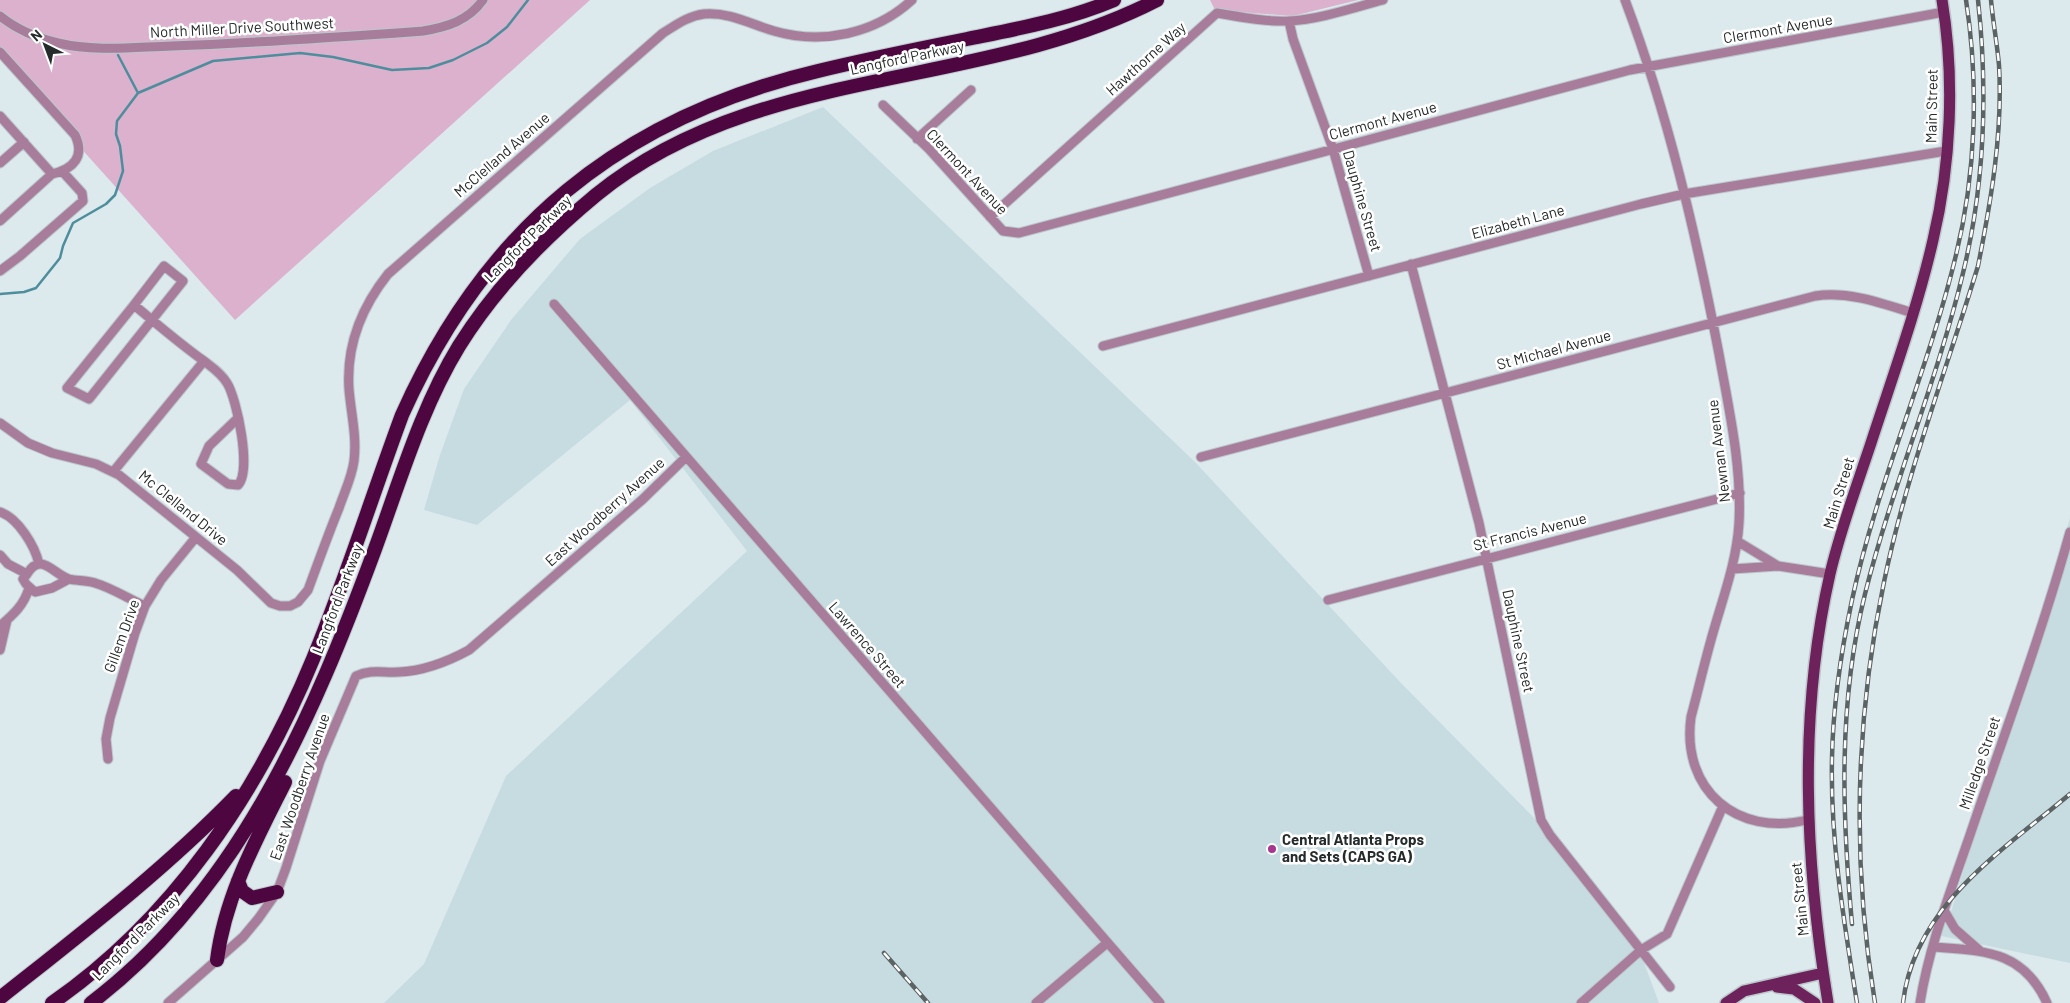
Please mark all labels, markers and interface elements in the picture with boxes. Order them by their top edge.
street label: Clermont Avenue [1722,10,1834,46]
street label: North Miller Drive Southwest [149,13,334,41]
street label: Hawthorne Way [1102,18,1189,99]
north arrow [20,20,70,70]
text: N [27,26,45,44]
street label: Langford Parkway [848,36,966,78]
street label: Main Street [1921,69,1941,143]
street label: Clermont Avenue [1327,97,1439,143]
street label: McClelland Avenue [450,108,553,201]
street label: Clermont Avenue [923,125,1012,218]
street label: Dauphine Street [1340,148,1386,254]
street label: Langford Parkway [480,191,575,286]
street label: Elizabeth Lane [1469,200,1566,242]
street label: St Michael Avenue [1495,325,1613,373]
street label: Newnan Avenue [1703,399,1733,503]
street label: East Woodberry Avenue [541,453,668,570]
street label: Main Street [1819,455,1858,531]
street label: Mc Clelland Drive [136,466,232,549]
street label: St Francis Avenue [1471,508,1588,554]
street label: Langford Parkway [308,541,366,656]
street label: Dauphine Street [1499,588,1539,694]
street label: Gillem Drive [99,597,143,675]
street label: Lawrence Street [826,598,910,691]
street label: East Woodberry Avenue [265,711,333,863]
street label: Milledge Street [1955,714,2003,812]
place label: Central Atlanta Props and Sets (CAPS GA) [1282,830,1425,865]
marker: Central Atlanta Props and Sets (CAPS GA) [1266,843,1278,855]
street label: Main Street [1786,861,1812,937]
street label: Langford Parkway [88,889,183,984]

